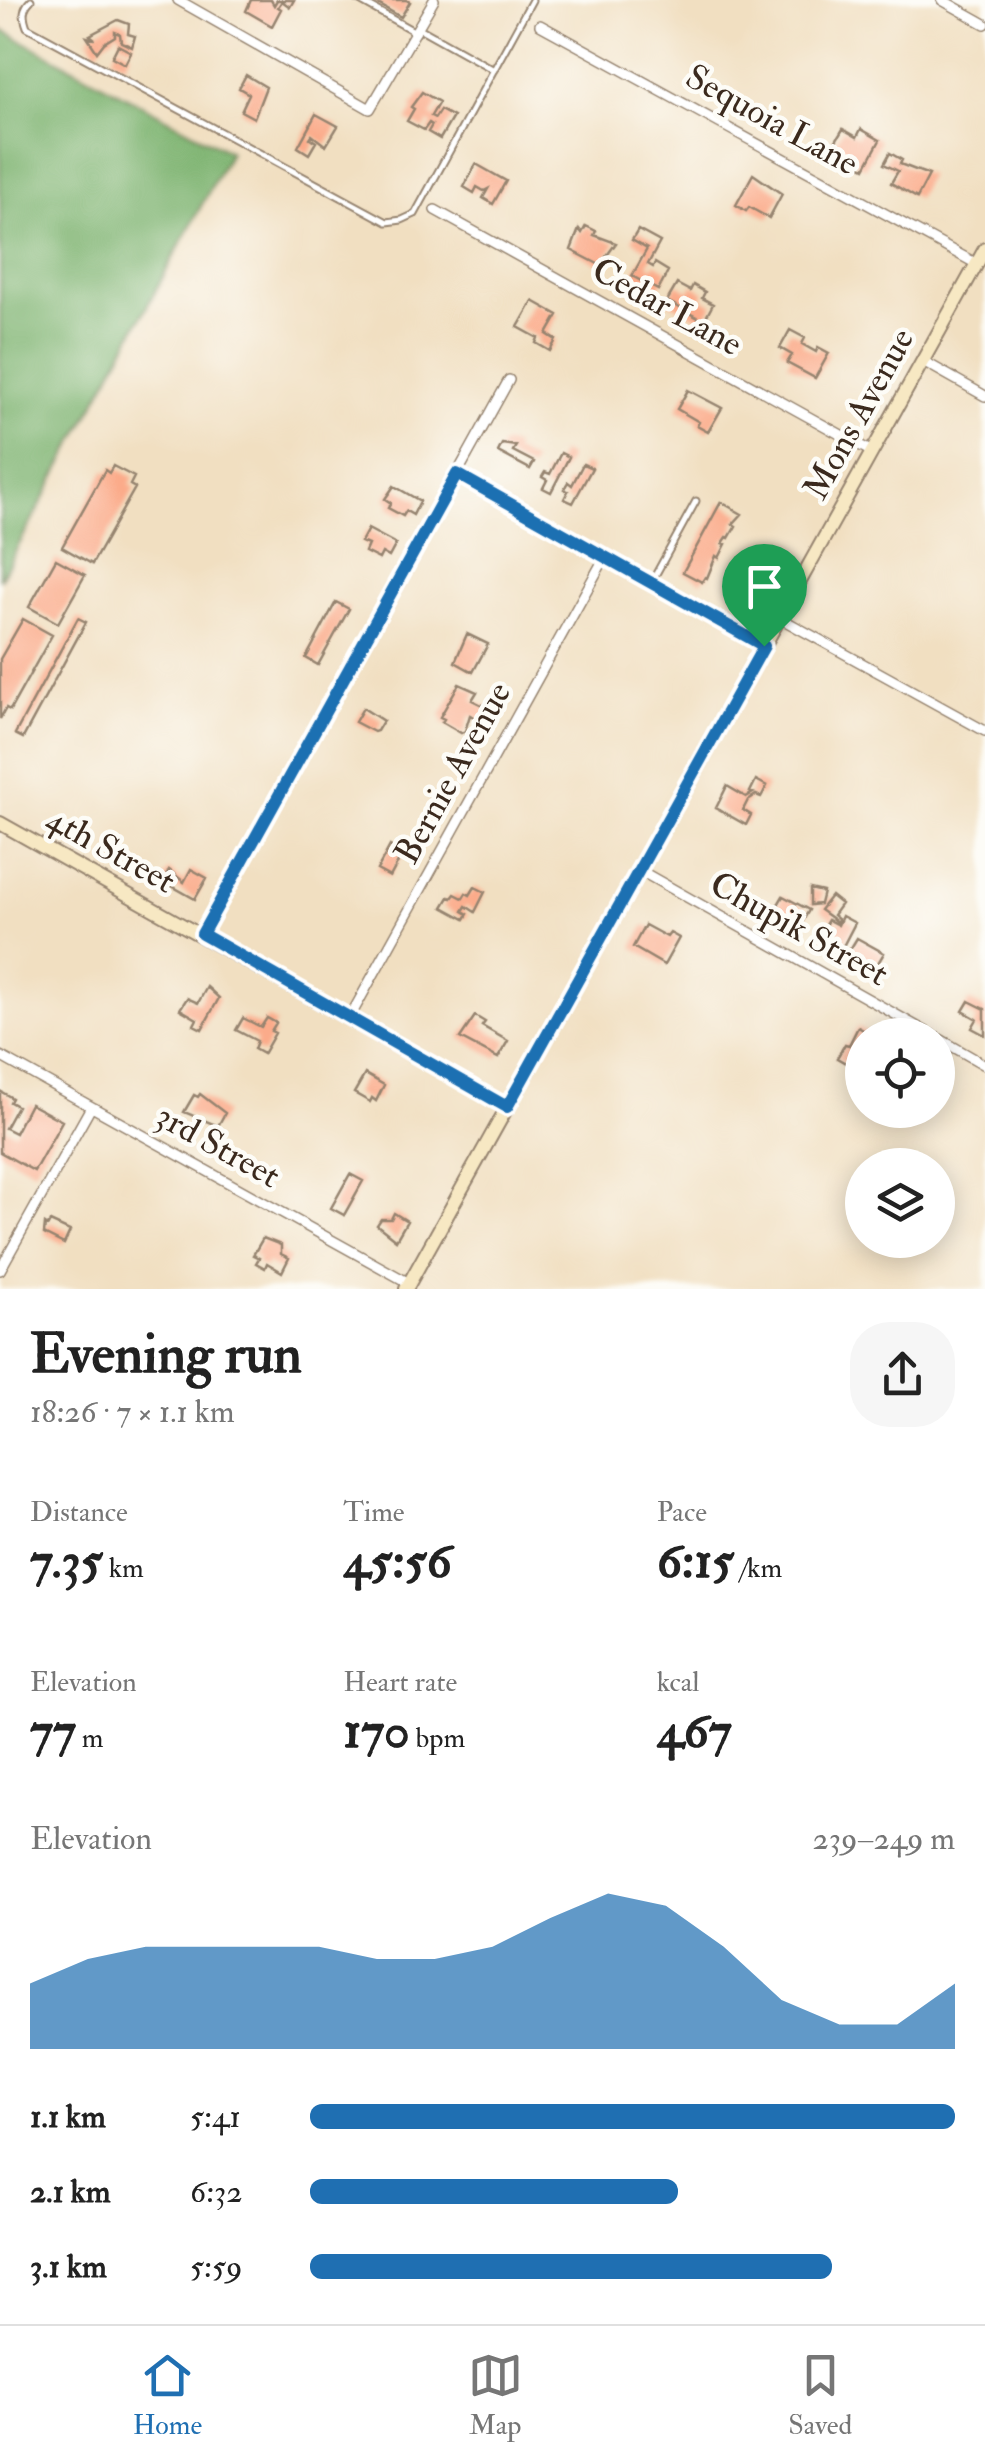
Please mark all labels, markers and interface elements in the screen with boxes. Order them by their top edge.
street label: Sequoia Lane [678,55,866,185]
street label: Cedar Lane [584,248,750,366]
street label: Mons Avenue [794,321,924,507]
pin [722,544,807,647]
icon: arrive [737,559,792,614]
street label: Bernie Avenue [385,674,521,872]
street label: 4th Street [39,797,183,903]
street label: Chupik Street [702,862,896,996]
map controls [845,1018,955,1258]
button: locate [845,1018,955,1128]
street label: 3rd Street [148,1094,288,1198]
button: layers [845,1148,955,1258]
text: Evening run [30,1320,302,1389]
button: share [850,1322,955,1427]
text: 18:26 · 7 × 1.1 km [30,1392,235,1432]
text: Distance [30,1495,128,1530]
text: Time [343,1495,405,1530]
text: Pace [657,1495,707,1530]
text: 7.35 [30,1530,103,1593]
text: 45:56 [343,1530,452,1593]
text: 6:15 [657,1530,734,1593]
text: km [103,1551,144,1586]
text: /km [734,1551,782,1586]
text: Elevation [30,1665,137,1700]
text: Heart rate [343,1665,457,1700]
text: kcal [657,1665,700,1700]
text: 77 [30,1700,76,1763]
text: 170 [343,1700,410,1763]
text: 467 [657,1700,732,1763]
text: m [76,1721,104,1756]
text: bpm [410,1721,465,1756]
text: Elevation [30,1819,152,1859]
text: 239–249 m [813,1819,955,1859]
text: 1.1 km [30,2097,106,2137]
text: 5:41 [190,2097,241,2137]
text: 2.1 km [30,2172,111,2212]
text: 6:32 [190,2172,243,2212]
text: 3.1 km [30,2247,107,2287]
text: 5:59 [190,2247,242,2287]
tab: Home [133,2348,202,2443]
tab: Map [468,2348,523,2443]
tab: Saved [788,2348,852,2443]

